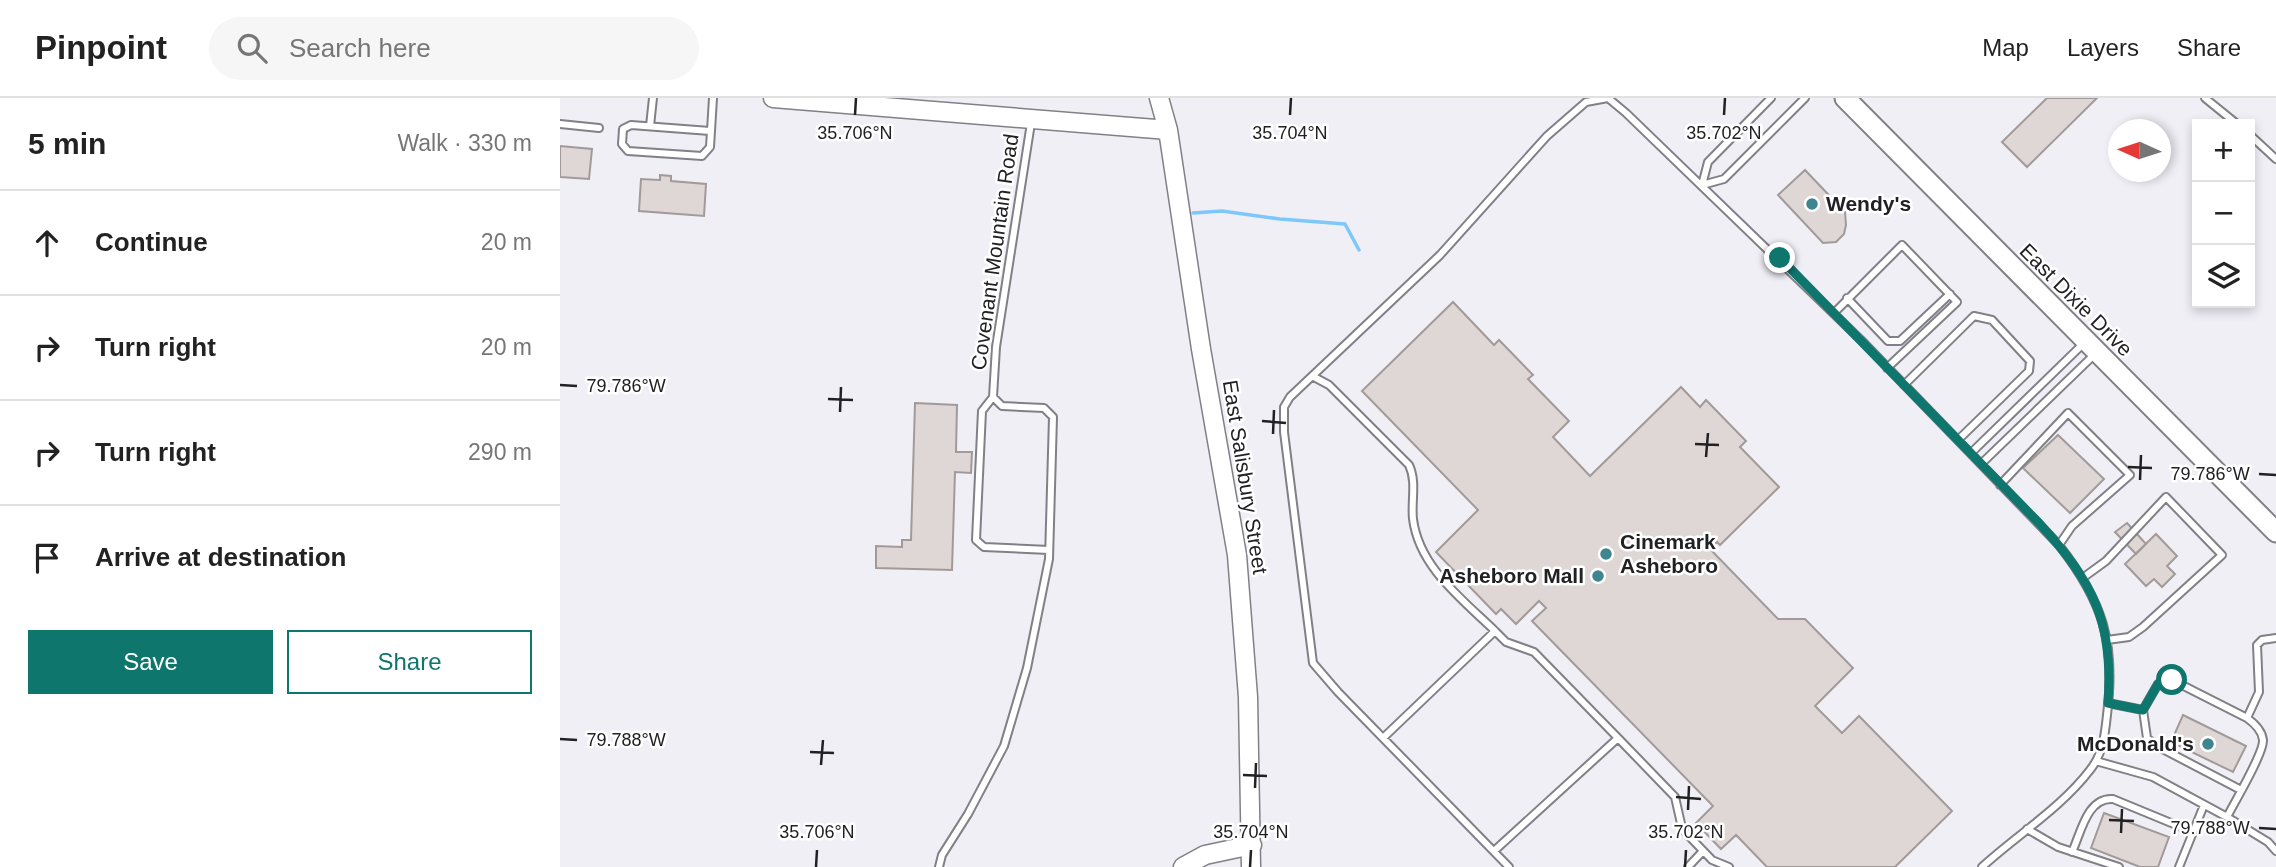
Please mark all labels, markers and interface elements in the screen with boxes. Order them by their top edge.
search box [209,17,699,80]
text: Pinpoint [35,29,167,66]
icon: search [233,29,271,67]
text: Search here [289,33,431,63]
text: Map [1982,34,2029,61]
text: Layers [2067,34,2139,61]
text: Share [2177,34,2241,61]
north arrow [2108,119,2171,182]
map controls [2192,119,2255,308]
button: + [2192,119,2255,182]
text: 35.706°N [817,123,893,143]
text: 35.704°N [1252,123,1328,143]
text: 35.702°N [1686,123,1762,143]
text: 5 min [28,127,106,160]
text: Walk · 330 m [397,130,532,156]
street label: Covenant Mountain Road [967,132,1022,371]
button: − [2192,182,2255,245]
place label: Wendy's [1826,192,1911,215]
marker: Wendy's [1804,196,1820,212]
icon: ahead [28,224,66,262]
text: Continue [95,227,208,257]
text: 20 m [481,229,532,255]
street label: East Dixie Drive [2015,239,2137,361]
route end [1764,242,1795,273]
button: layers [2192,245,2255,308]
icon: right [28,329,66,367]
text: Turn right [95,332,216,362]
text: 20 m [481,334,532,360]
text: 79.786°W [586,376,666,396]
street label: East Salisbury Street [1219,378,1272,576]
icon: right [28,434,66,472]
text: Turn right [95,437,216,467]
text: 290 m [468,439,532,465]
text: 79.786°W [2170,464,2250,484]
place label: Cinemark Asheboro [1620,530,1718,577]
icon: arrive [28,539,66,577]
text: Arrive at destination [95,542,346,572]
marker: Cinemark Asheboro [1598,546,1614,562]
place label: Asheboro Mall [1439,564,1584,587]
marker: Asheboro Mall [1590,568,1606,584]
button: Save [28,630,273,694]
button: Share [287,630,532,694]
route start [2156,664,2187,695]
text: 79.788°W [586,730,666,750]
place label: McDonald's [2077,732,2194,755]
marker: McDonald's [2200,736,2216,752]
text: 79.788°W [2170,818,2250,838]
text: 35.706°N [779,822,855,842]
text: 35.704°N [1213,822,1289,842]
text: 35.702°N [1648,822,1724,842]

